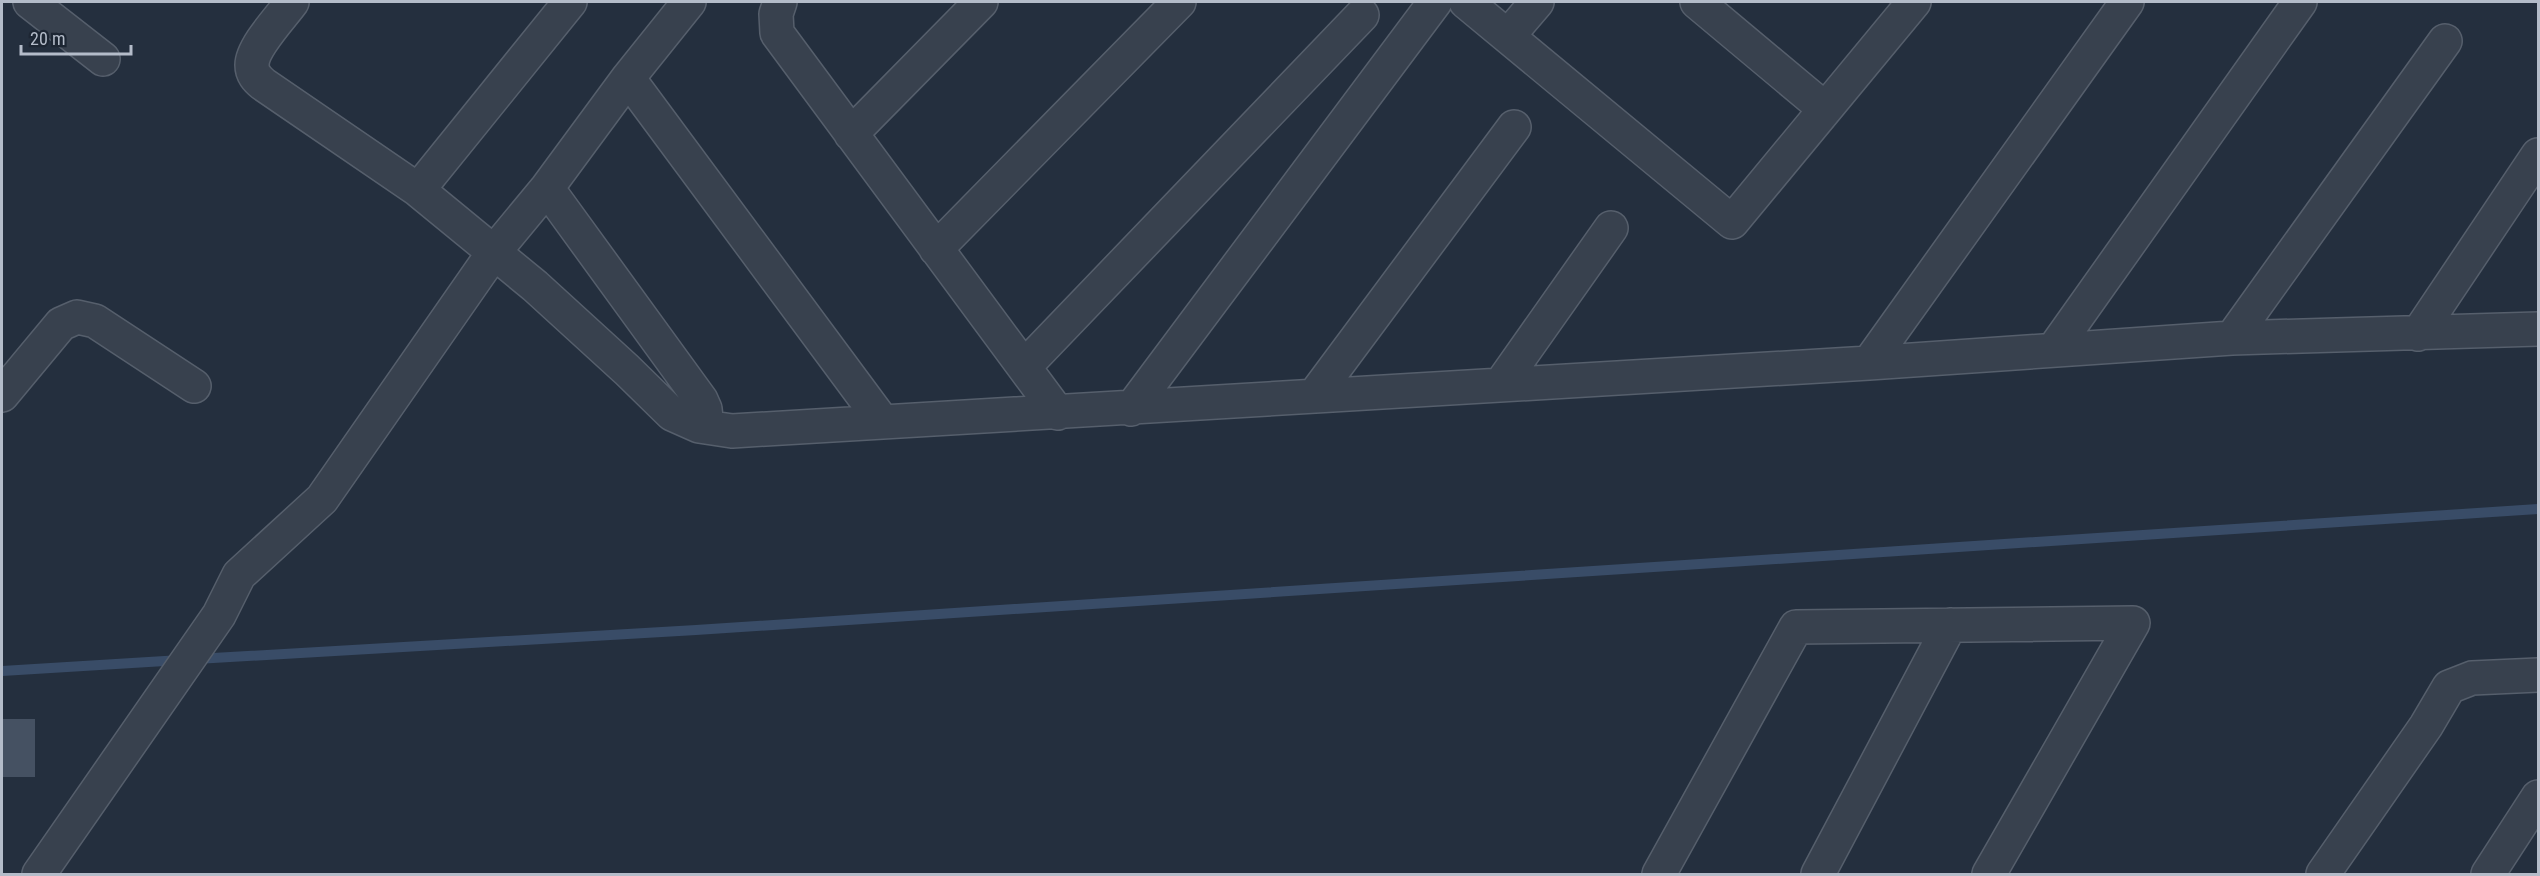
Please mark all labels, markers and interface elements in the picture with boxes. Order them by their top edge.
scale bar [21,18,130,56]
text: 20 m [30,28,65,49]

